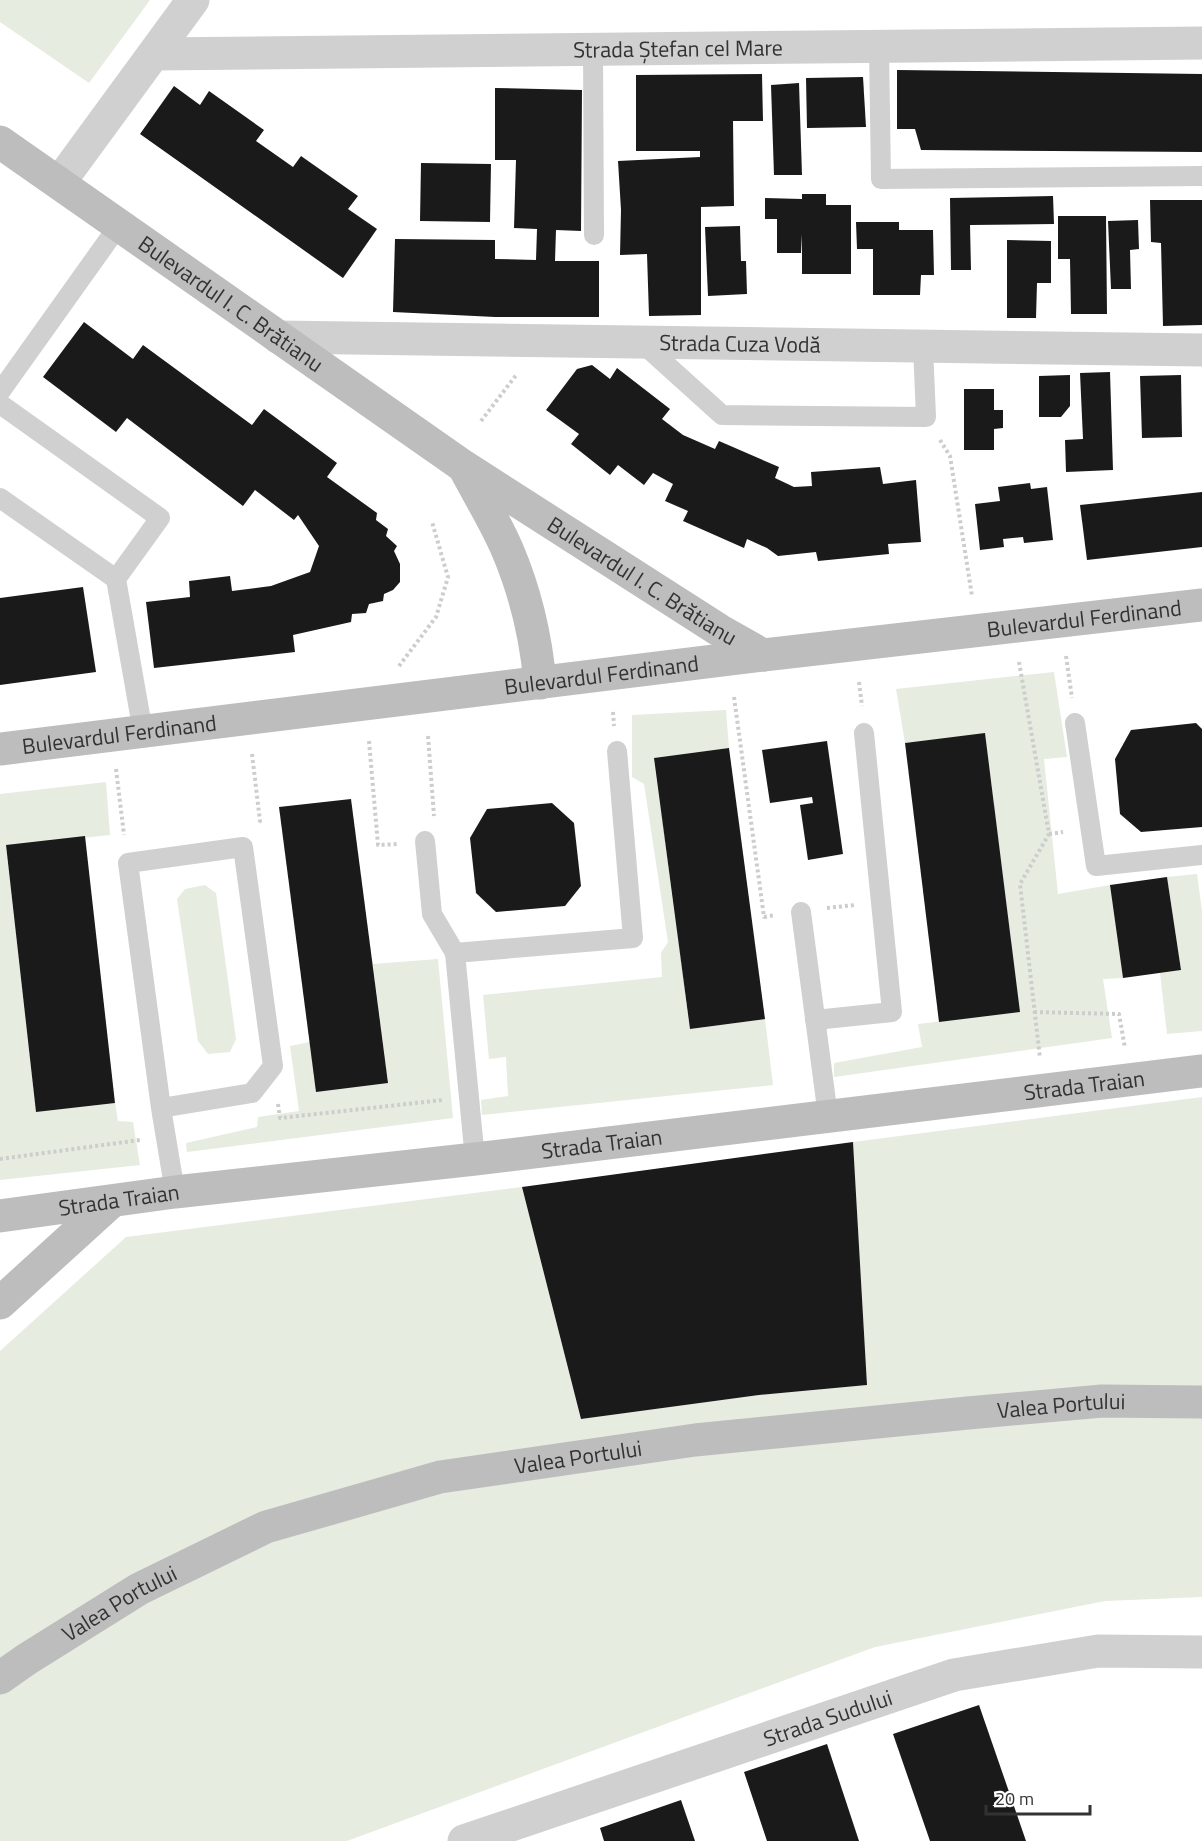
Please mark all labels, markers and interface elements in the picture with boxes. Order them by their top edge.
street label: Strada Ștefan cel Mare [573,30,783,67]
street label: Bulevardul I. C. Brătianu [131,227,331,380]
street label: Strada Cuza Vodă [659,325,821,362]
street label: Bulevardul I. C. Brătianu [541,507,743,654]
street label: Bulevardul Ferdinand [985,590,1183,646]
street label: Bulevardul Ferdinand [502,646,701,704]
street label: Bulevardul Ferdinand [20,705,218,763]
street label: Strada Traian [1022,1061,1147,1109]
street label: Strada Traian [539,1119,664,1168]
street label: Strada Traian [56,1175,181,1225]
street label: Valea Portului [996,1384,1125,1427]
street label: Valea Portului [512,1431,644,1483]
street label: Valea Portului [55,1556,183,1650]
street label: Strada Sudului [759,1680,897,1755]
scale bar [986,1778,1090,1816]
text: 20 m [995,1785,1034,1812]

